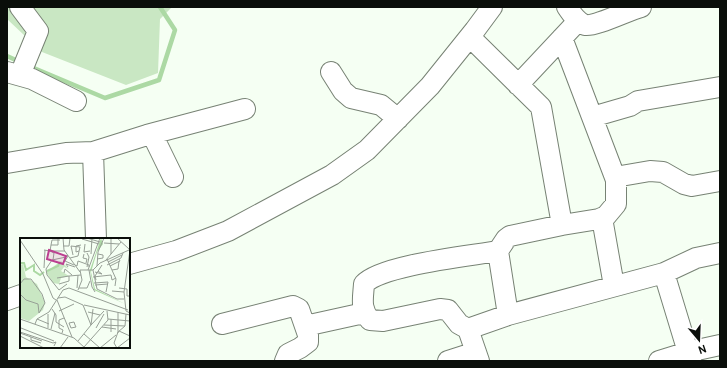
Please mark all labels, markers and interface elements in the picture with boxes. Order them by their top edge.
inset map [20,238,130,348]
north arrow [679,320,719,360]
text: N [696,341,708,356]

